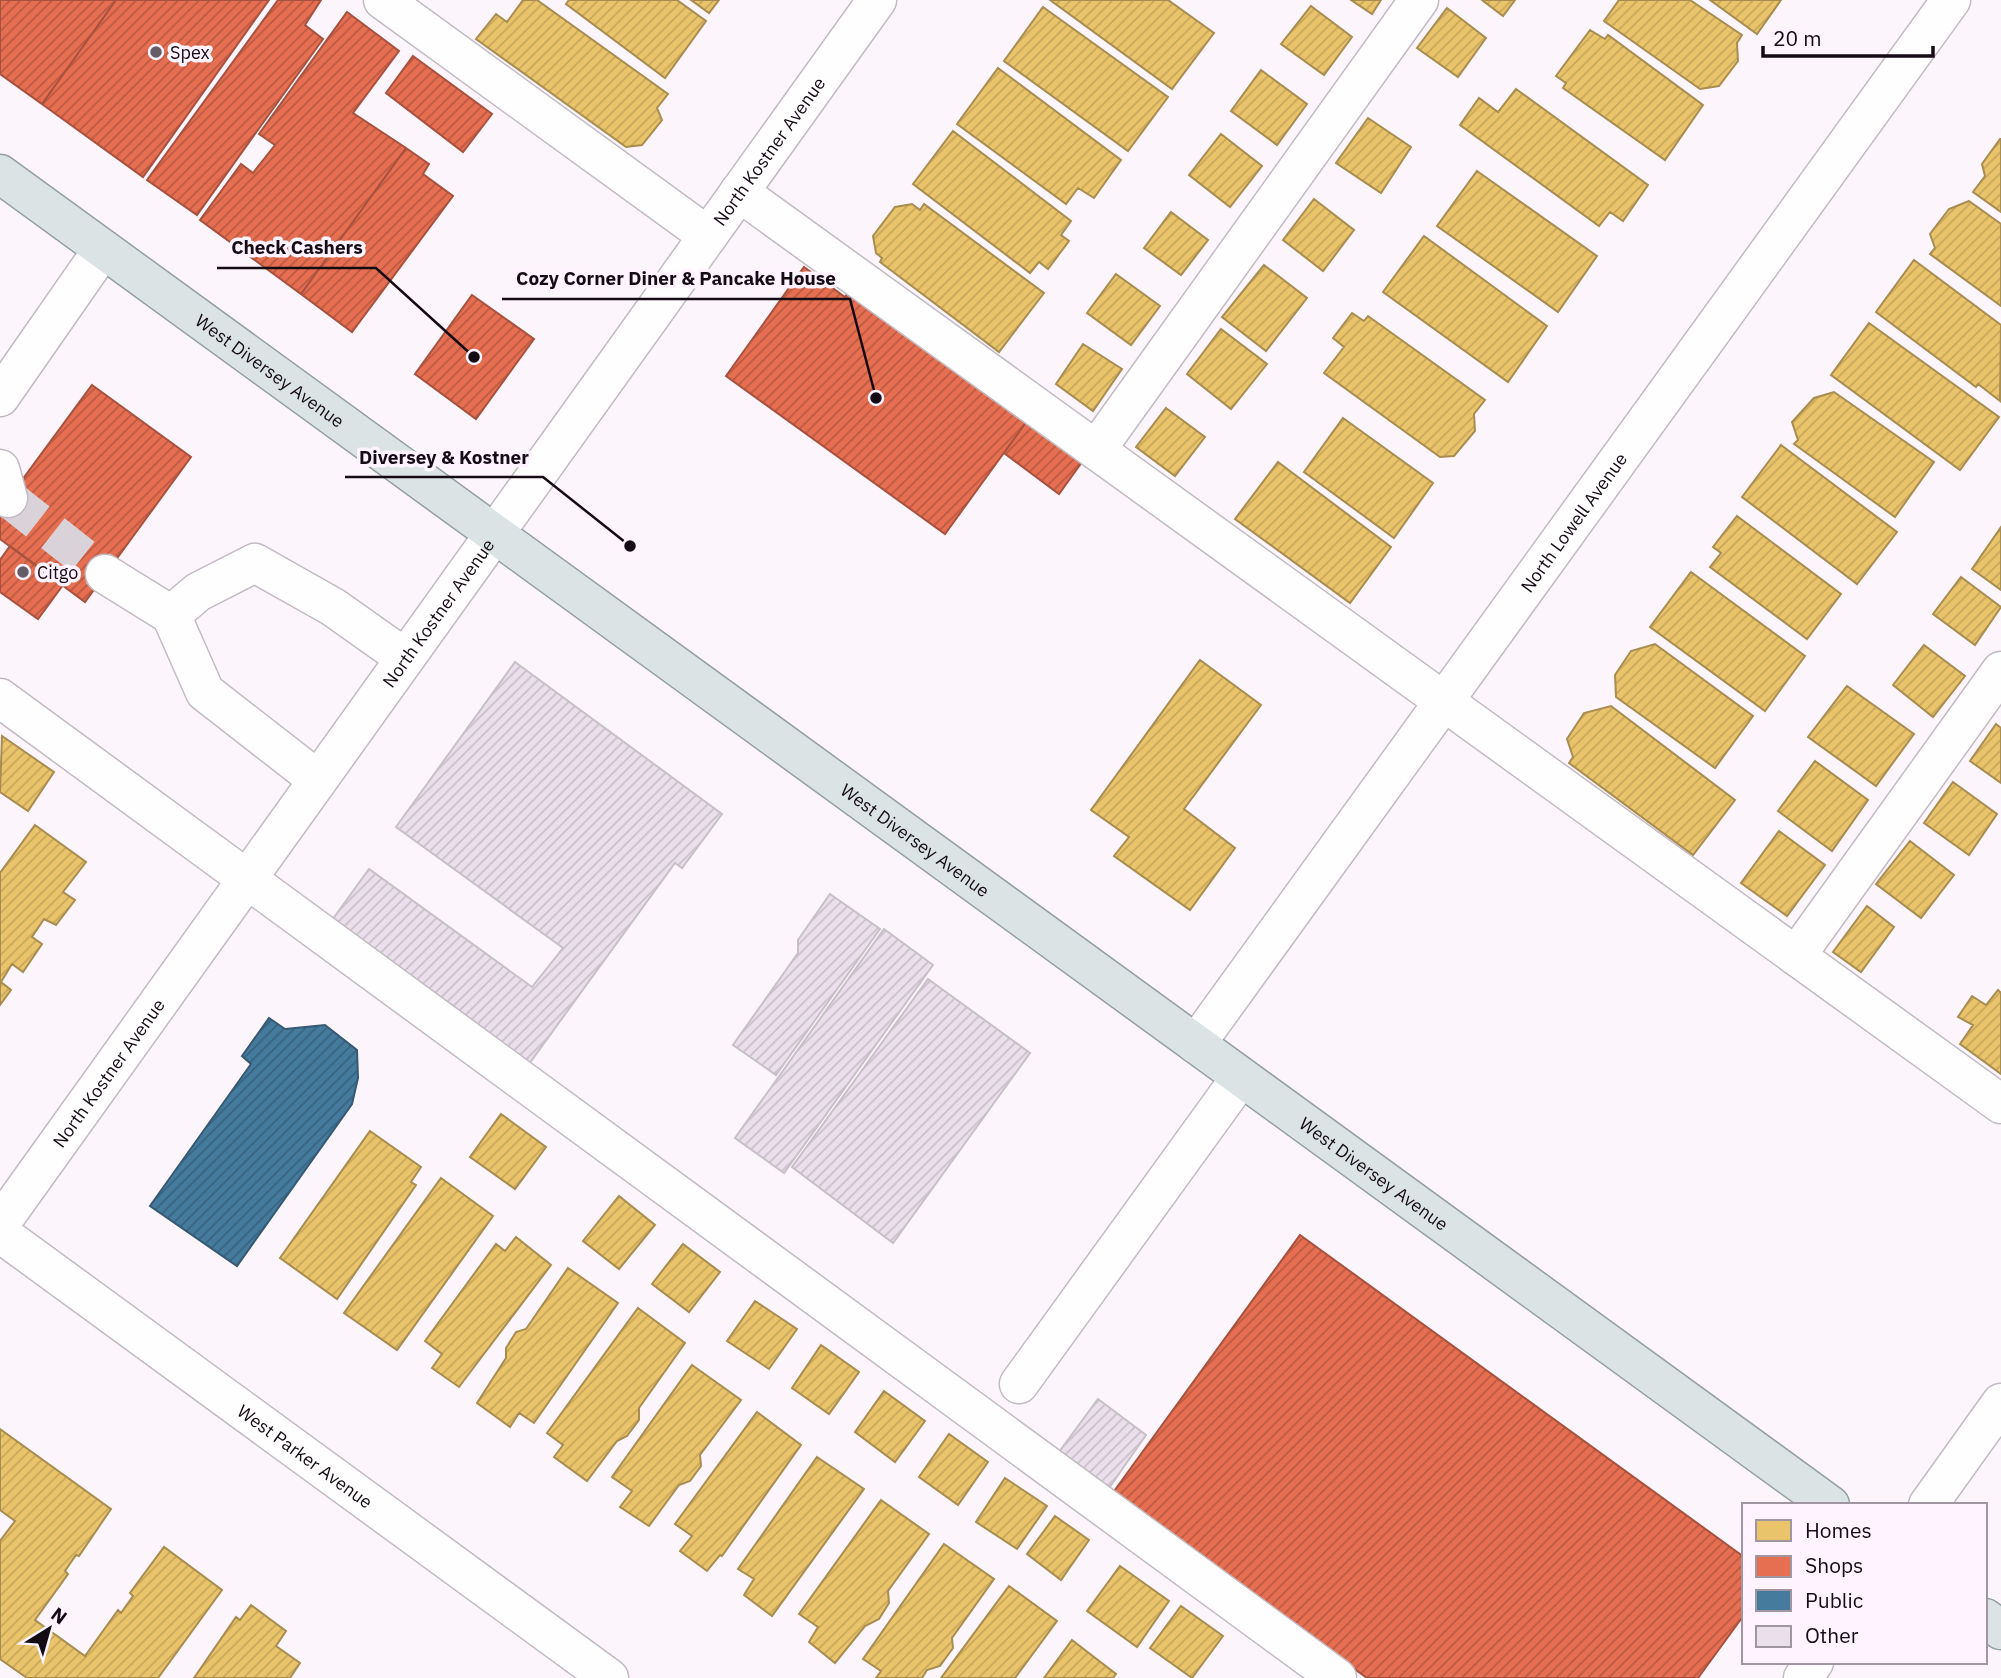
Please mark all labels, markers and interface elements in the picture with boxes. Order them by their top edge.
scale bar [1763,14,1933,58]
text: 20 m [1773,24,1822,52]
place label: Spex [170,41,210,64]
marker: Spex [148,44,164,60]
street label: North Kostner Avenue [708,72,830,230]
callout: Check Cashers [217,228,376,268]
text: Check Cashers [231,235,363,259]
callout: Cozy Corner Diner & Pancake House [502,259,850,299]
text: Cozy Corner Diner & Pancake House [516,266,836,290]
street label: West Diversey Avenue [191,309,349,432]
callout: Diversey & Kostner [345,437,543,477]
text: Diversey & Kostner [359,445,529,469]
street label: North Lowell Avenue [1515,448,1632,597]
street label: North Kostner Avenue [377,534,499,692]
place label: Citgo [37,561,78,584]
marker: Citgo [15,564,31,580]
street label: West Diversey Avenue [836,778,995,902]
street label: North Kostner Avenue [47,994,169,1152]
street label: West Diversey Avenue [1295,1112,1453,1235]
street label: West Parker Avenue [233,1399,377,1513]
legend [1742,1503,1987,1664]
text: Homes [1805,1516,1872,1544]
text: Shops [1805,1551,1863,1579]
text: Public [1805,1586,1863,1614]
north arrow [14,1594,84,1664]
text: N [47,1602,72,1629]
text: Other [1805,1621,1859,1649]

